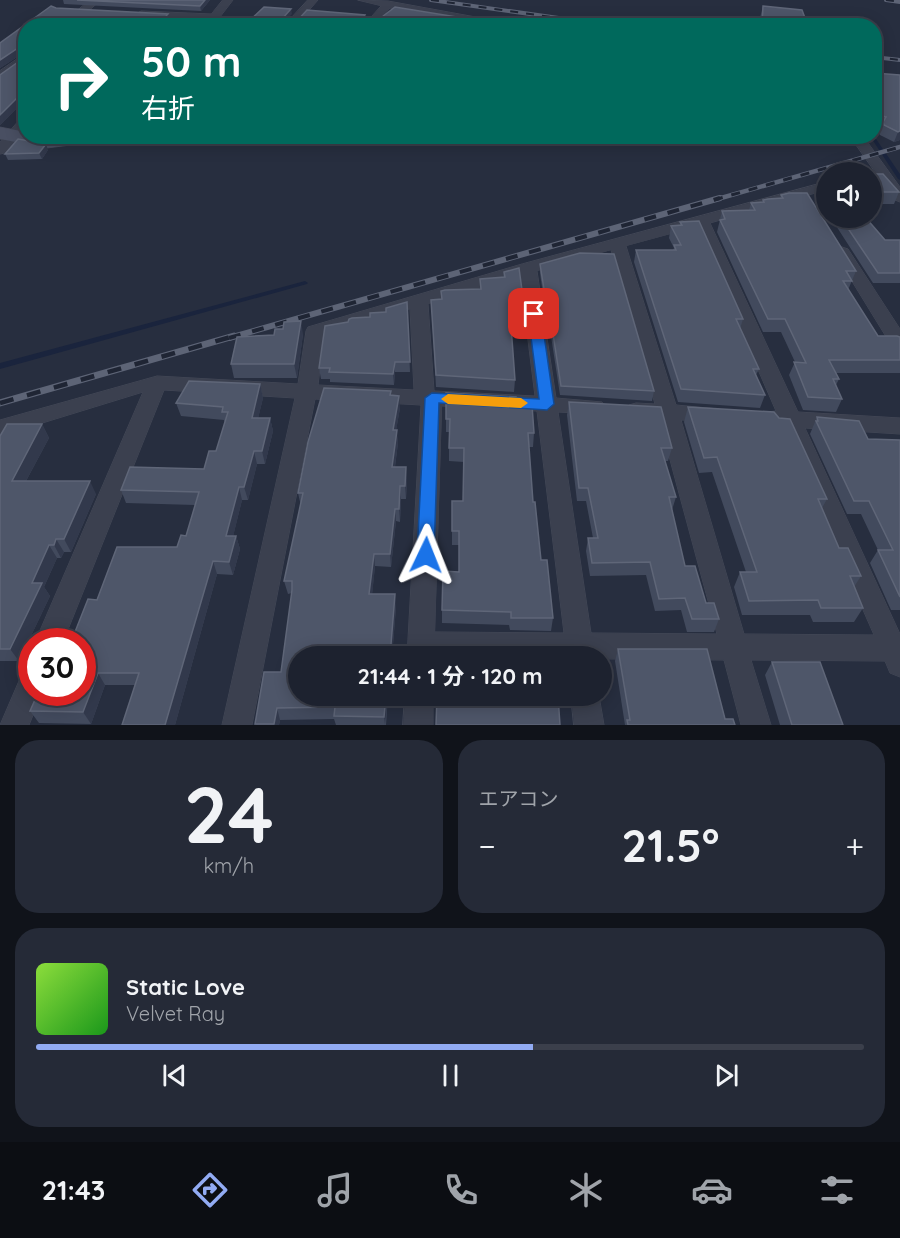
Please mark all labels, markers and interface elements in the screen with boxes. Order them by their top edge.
text: 50 m [141,35,241,88]
icon: right [42,42,120,120]
text: 右折 [141,91,195,125]
map controls [816,162,882,228]
button: sound [816,162,882,228]
pin [508,288,559,339]
icon: arrive [517,297,550,330]
position arrow [394,523,458,587]
speed limit sign: 30 [18,628,96,706]
text: 21:44 · 1 分 · 120 m [357,662,543,690]
text: 24 [184,765,274,863]
text: エアコン [479,786,559,811]
text: 21.5° [622,817,719,873]
text: − [479,825,496,866]
text: + [845,825,864,866]
text: km/h [203,853,254,878]
text: Static Love [126,973,245,1001]
text: Velvet Ray [126,1001,225,1026]
icon: previous [158,1059,191,1092]
icon: pause [434,1059,467,1092]
icon: next [710,1059,743,1092]
icon: directions [189,1169,231,1211]
icon: music [314,1169,356,1211]
icon: phone [440,1169,482,1211]
icon: climate [565,1169,607,1211]
icon: car [691,1169,733,1211]
icon: filters [816,1169,858,1211]
text: 21:43 [42,1173,105,1207]

